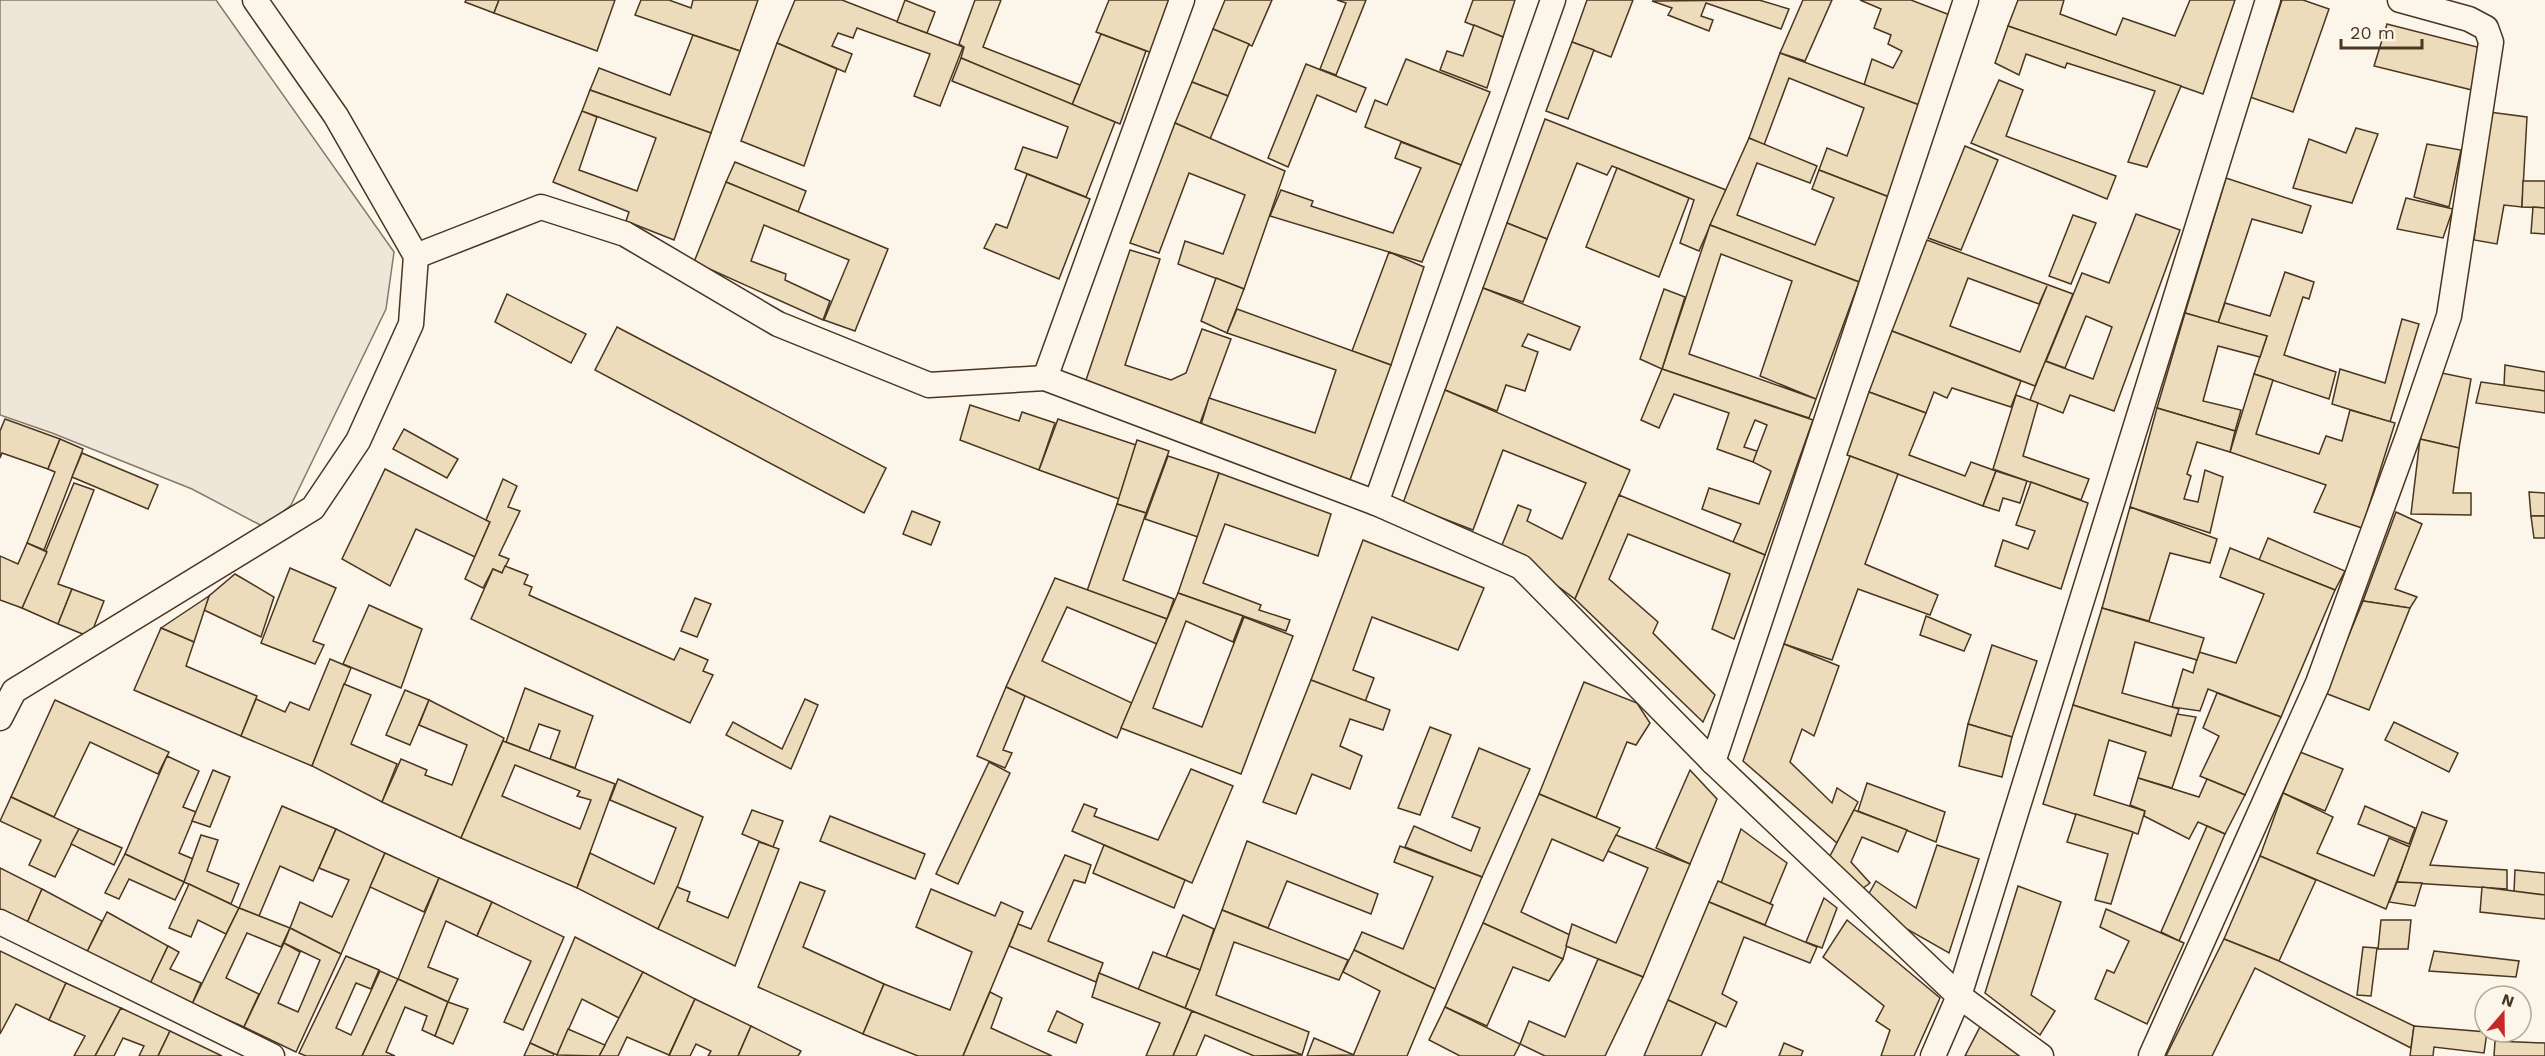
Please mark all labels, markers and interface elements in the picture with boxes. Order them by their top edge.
scale bar [2341,12,2422,50]
text: 20 m [2350,22,2395,43]
north arrow [2473,984,2533,1044]
text: N [2499,989,2517,1011]

